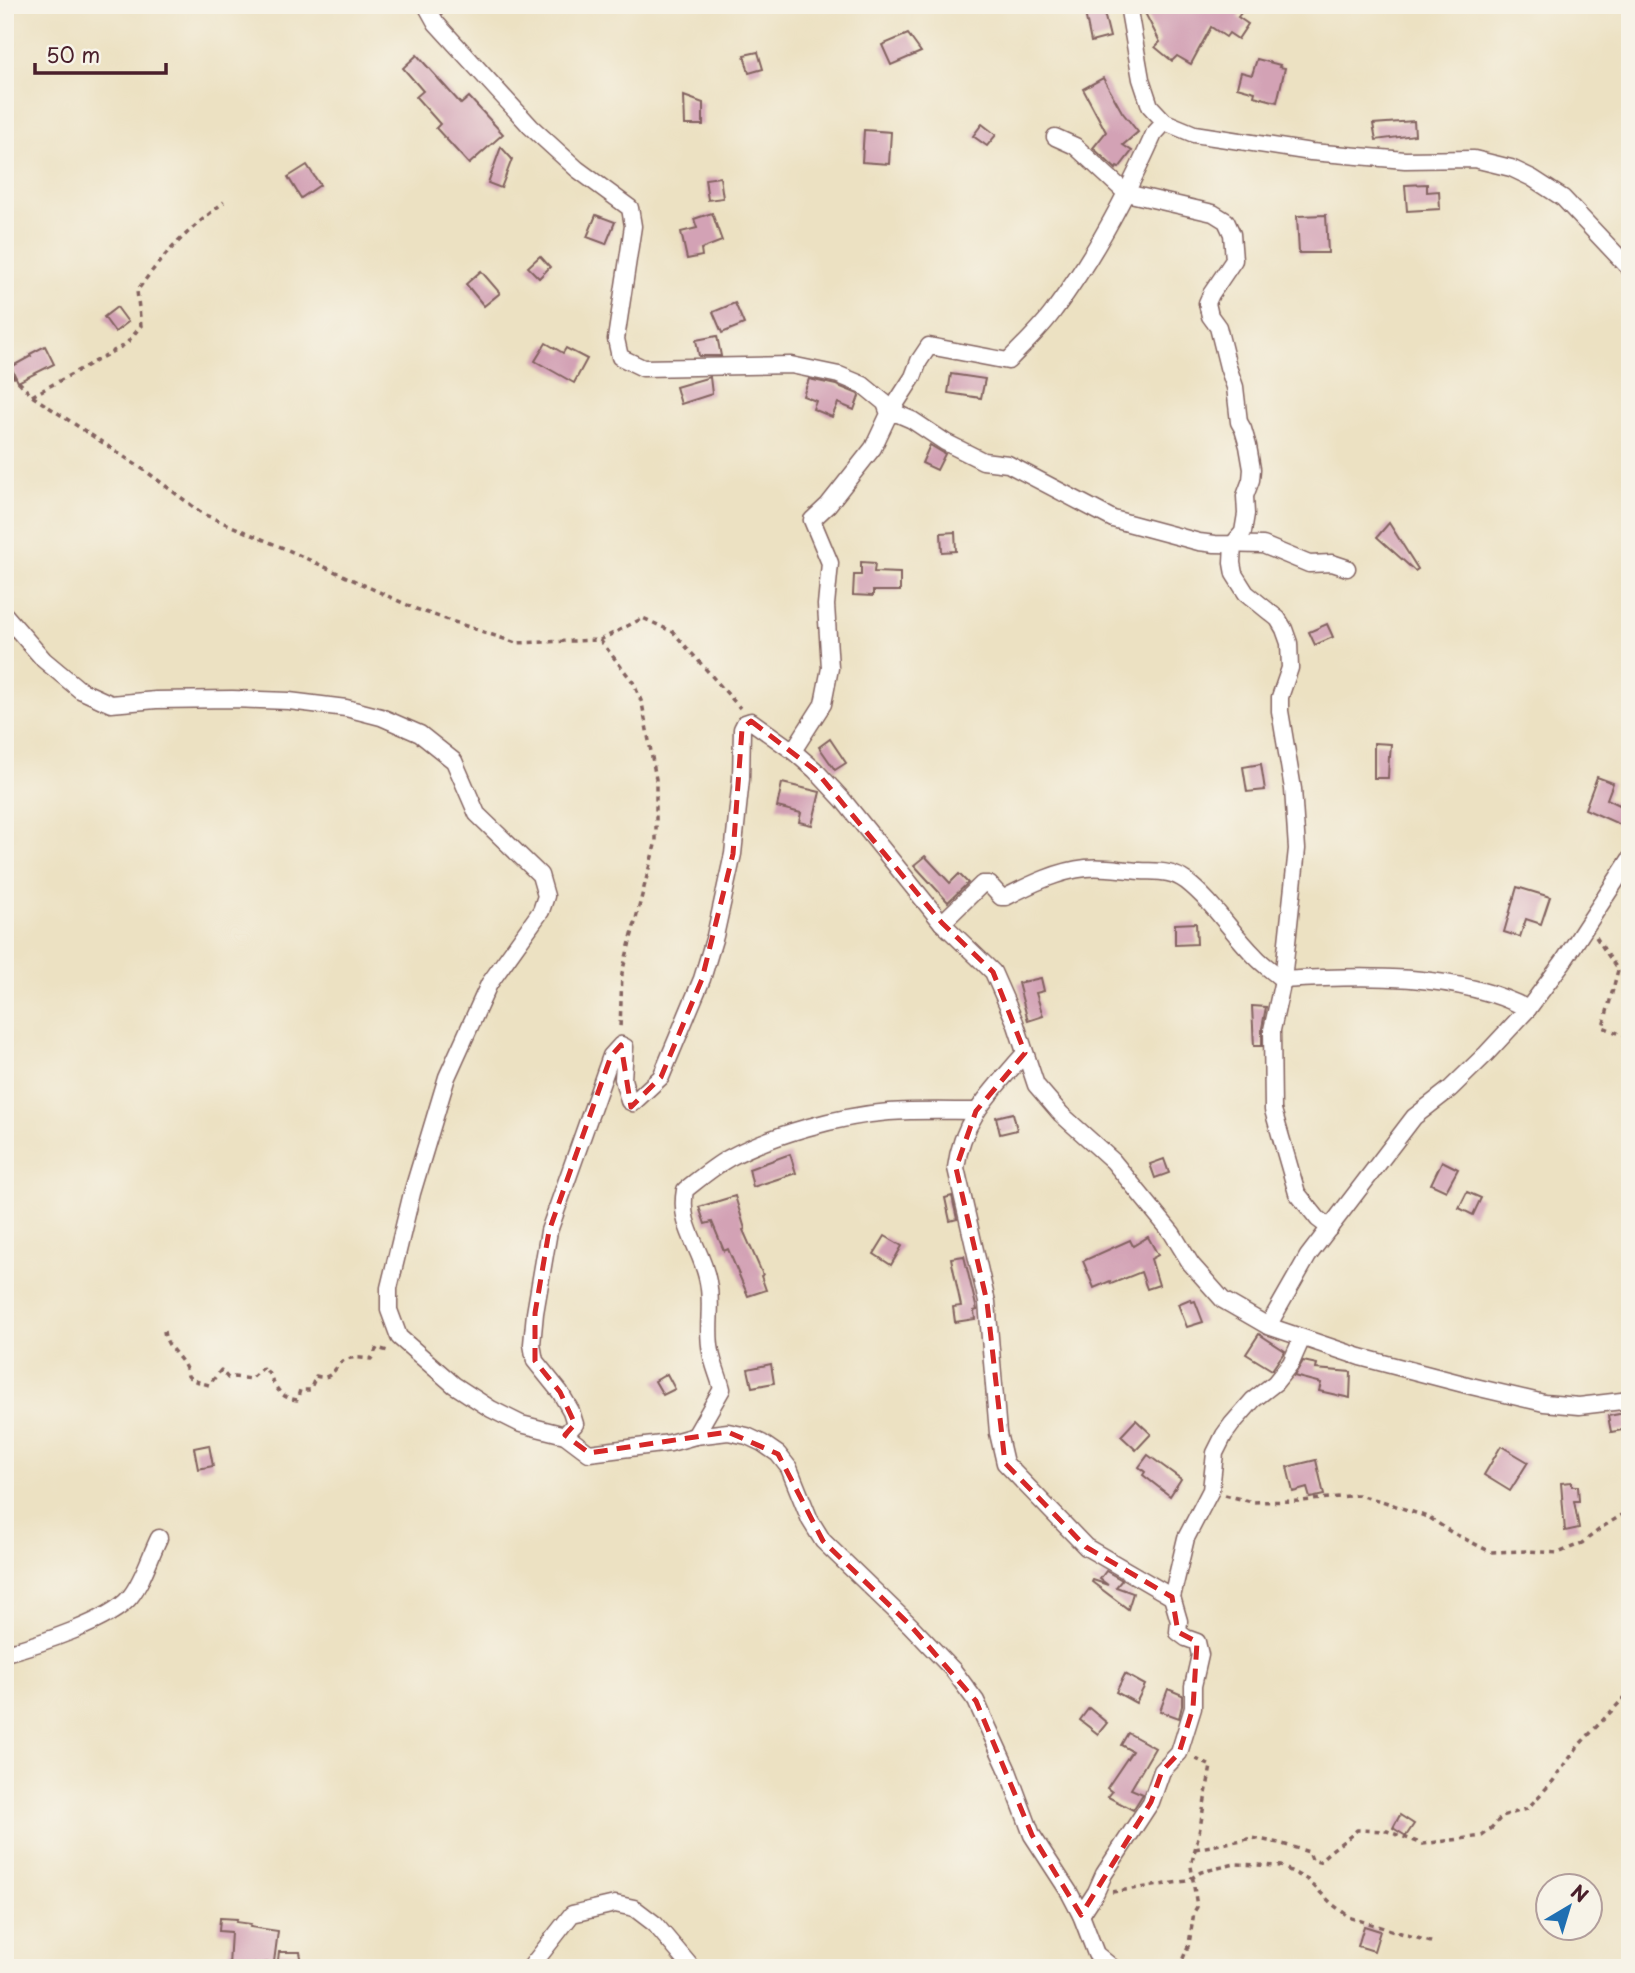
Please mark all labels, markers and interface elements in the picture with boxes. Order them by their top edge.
scale bar [35,32,166,76]
text: 50 m [46,38,100,70]
north arrow [1534,1871,1604,1941]
text: N [1566,1877,1595,1908]

